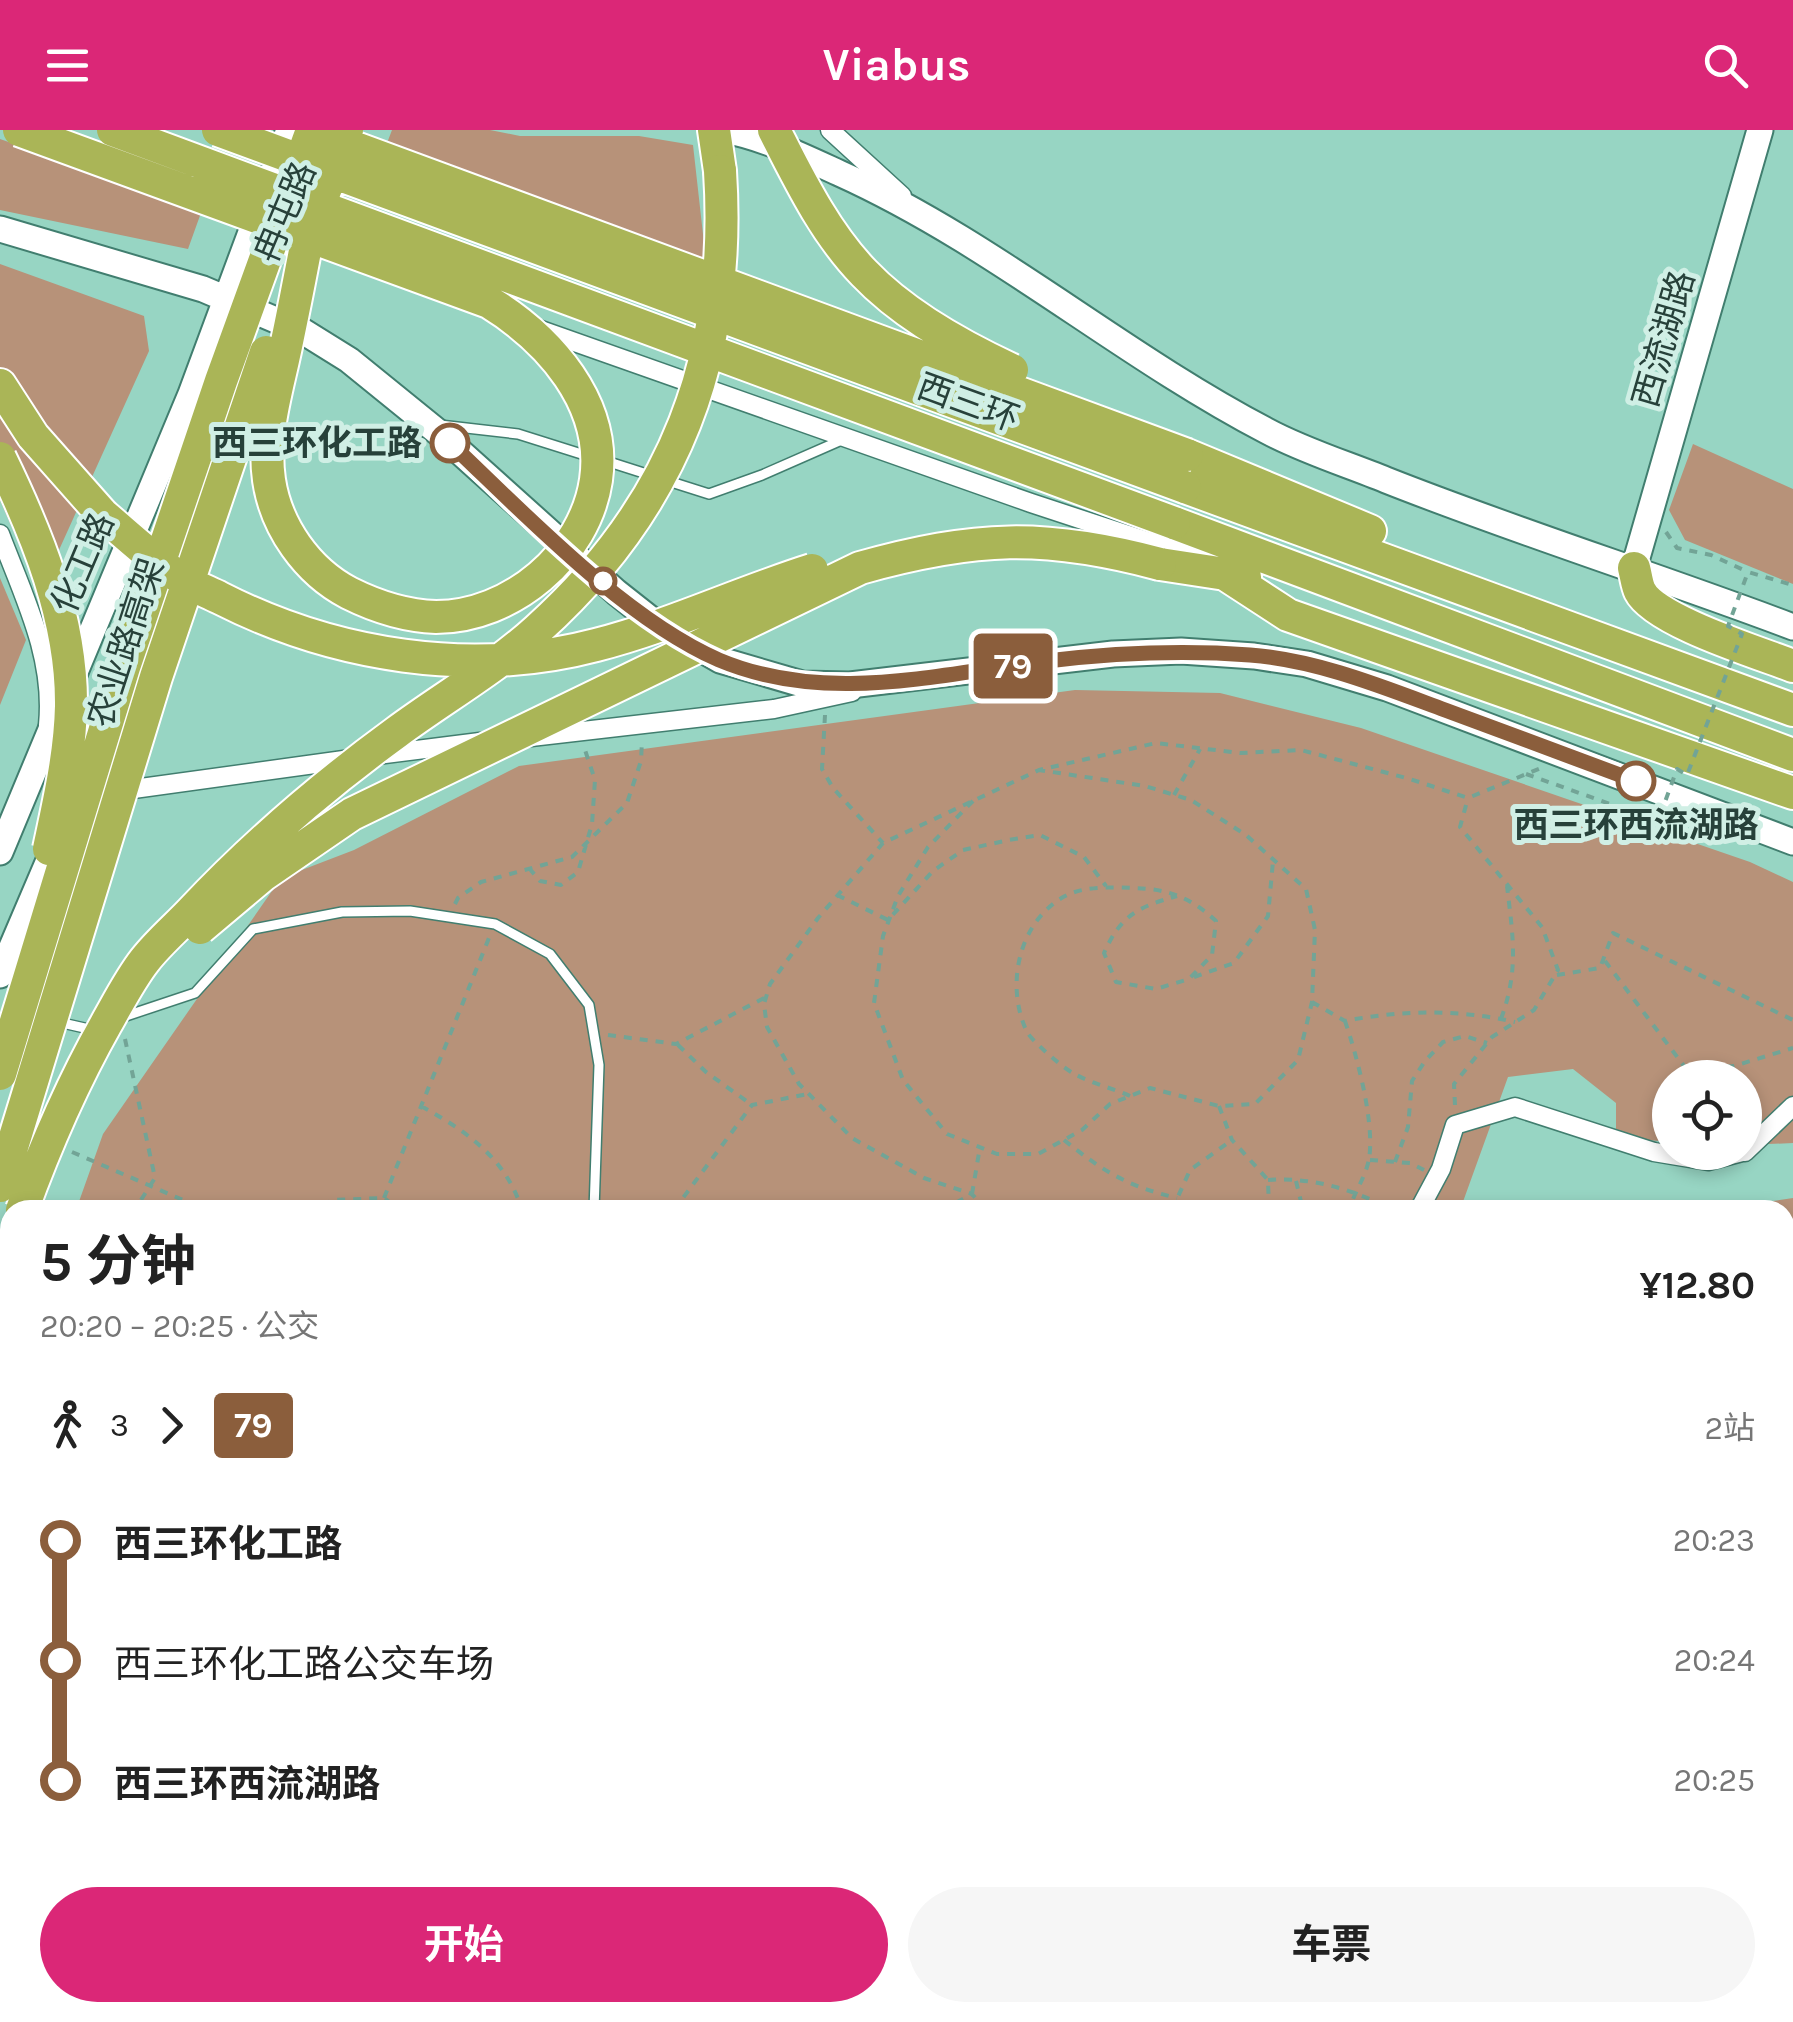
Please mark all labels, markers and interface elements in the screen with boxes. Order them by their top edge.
icon: menu [40,38,95,93]
icon: search [1698,38,1753,93]
text: Viabus [823,39,970,91]
street label: 冉屯路 [246,156,324,268]
street label: 西流湖路 [1625,266,1703,412]
street label: 西三环 [912,366,1024,440]
place label: 西三环化工路 [212,423,422,464]
marker: 西三环化工路 [431,424,469,462]
street label: 化工路 [44,507,122,619]
street label: 农业路高架 [79,553,173,733]
unlabelled marker [590,568,616,594]
line badge: 79 [968,634,1058,698]
text: 79 [994,646,1032,687]
marker: 西三环西流湖路 [1617,762,1655,800]
place label: 西三环西流湖路 [1513,805,1759,846]
map controls [1652,1060,1762,1170]
button: locate [1652,1060,1762,1170]
text: 5 分钟 [40,1230,196,1294]
text: ¥12.80 [1639,1263,1755,1308]
text: 20:20 – 20:25 · 公交 [40,1308,319,1345]
icon: walk [40,1398,95,1453]
icon: forward [144,1398,199,1453]
text: 79 [234,1405,273,1446]
text: 3 [110,1407,129,1444]
text: 2站 [1704,1410,1755,1447]
text: 西三环化工路 [114,1522,342,1567]
text: 20:23 [1673,1522,1755,1559]
text: 西三环化工路公交车场 [114,1642,494,1687]
text: 20:24 [1674,1642,1755,1679]
text: 西三环西流湖路 [114,1762,380,1807]
text: 20:25 [1673,1762,1755,1799]
button: 开始 [40,1887,888,2002]
button: 车票 [908,1887,1755,2002]

